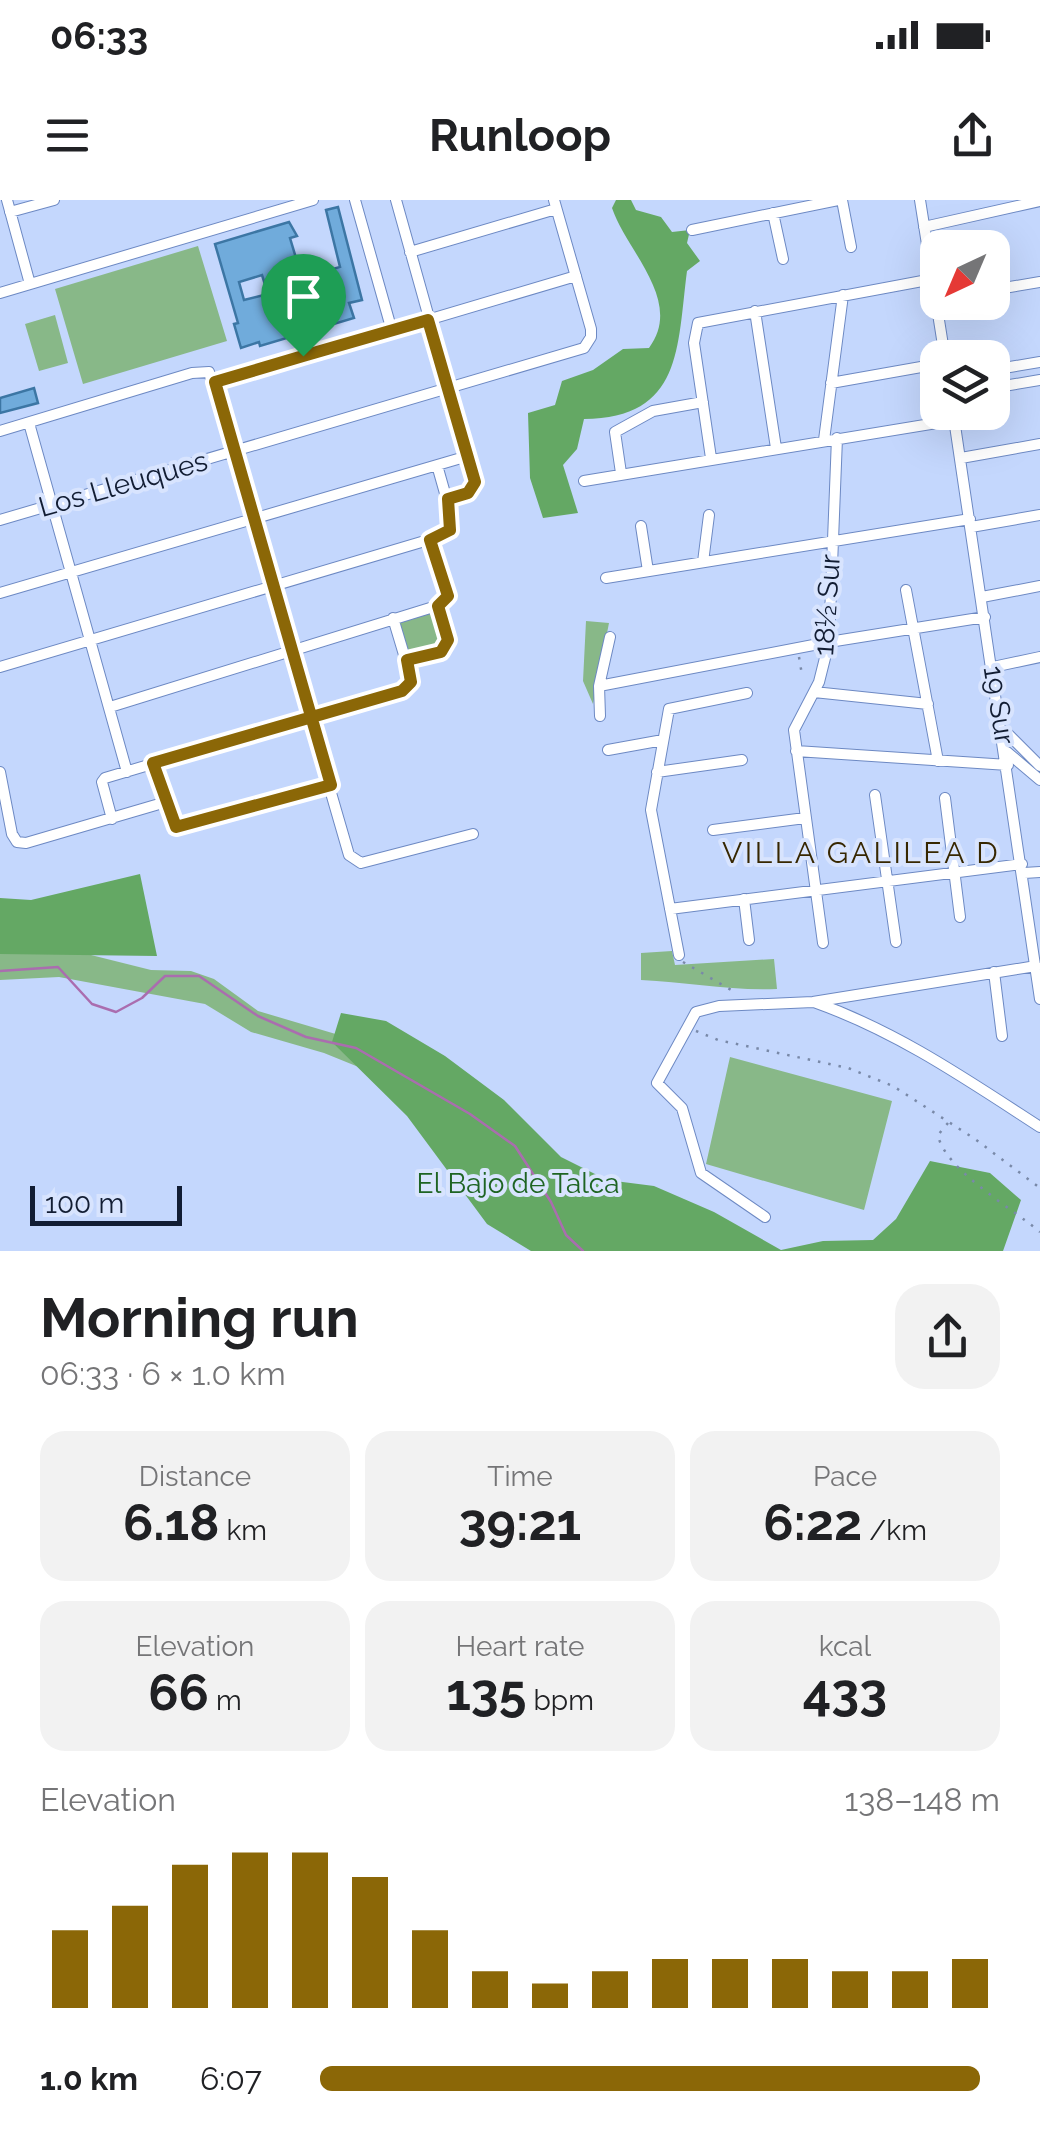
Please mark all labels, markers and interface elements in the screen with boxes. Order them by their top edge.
text: 06:33 [50,13,148,58]
icon: menu [40,108,95,163]
icon: share [945,108,1000,163]
text: Runloop [429,109,611,162]
north arrow [920,230,1010,320]
map controls [920,230,1010,430]
pin [261,254,346,357]
icon: arrive [276,269,331,324]
button: layers [920,340,1010,430]
street label: Los Lleuques [35,444,211,524]
street label: 18½ Sur [807,553,847,657]
street label: 19 Sur [977,663,1022,747]
district label: VILLA GALILEA D [722,835,1000,870]
park label: El Bajo de Talca [417,1167,619,1200]
scale bar [30,1181,182,1226]
text: 100 m [45,1187,124,1220]
button: share [895,1284,1000,1389]
text: Morning run [40,1285,359,1350]
text: 06:33 · 6 × 1.0 km [40,1355,286,1392]
text: Distance [139,1460,251,1493]
text: Time [487,1460,553,1493]
text: Pace [813,1460,877,1493]
text: 6.18 [123,1493,219,1552]
text: 39:21 [459,1493,581,1552]
text: 6:22 [763,1493,862,1552]
text: km [219,1514,267,1547]
text: /km [862,1514,927,1547]
text: Elevation [136,1630,254,1663]
text: Heart rate [456,1630,584,1663]
text: kcal [819,1630,871,1663]
text: 66 [148,1663,209,1722]
text: 135 [446,1663,526,1722]
text: 433 [803,1663,887,1722]
text: m [209,1684,242,1717]
text: bpm [526,1684,594,1717]
text: Elevation [40,1781,176,1818]
text: 138–148 m [844,1781,1000,1818]
text: 1.0 km [40,2060,138,2097]
text: 6:07 [200,2060,262,2097]

